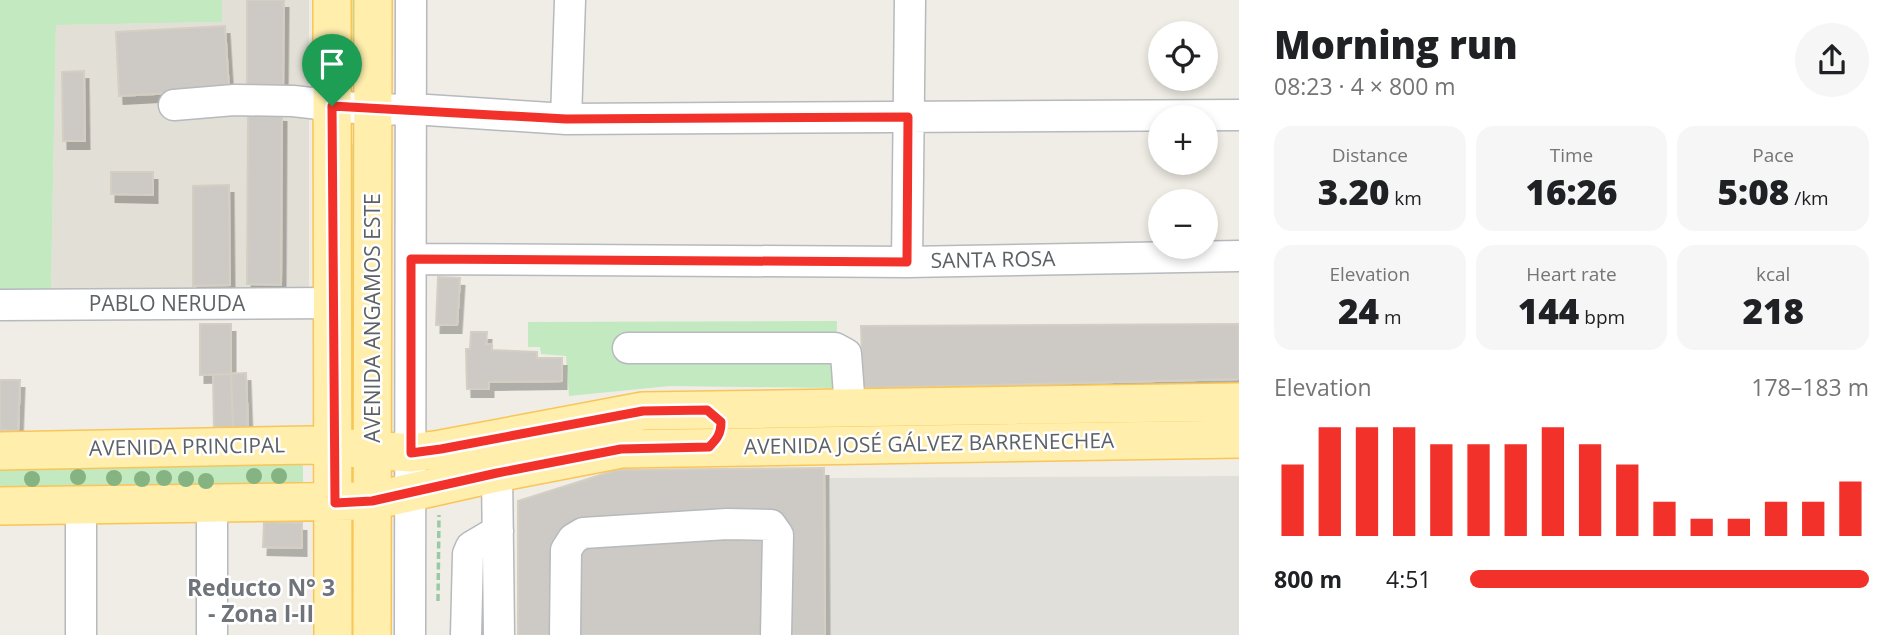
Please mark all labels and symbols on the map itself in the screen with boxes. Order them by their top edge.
pin [302,34,362,106]
street label: AVENIDA ANGAMOS ESTE [358,193,386,443]
street label: SANTA ROSA [930,244,1056,274]
street label: PABLO NERUDA [89,289,246,317]
street label: AVENIDA JOSÉ GÁLVEZ BARRENECHEA [744,426,1115,460]
street label: AVENIDA PRINCIPAL [89,430,285,462]
district label: Reducto N° 3 - Zona I-II [187,571,335,629]

